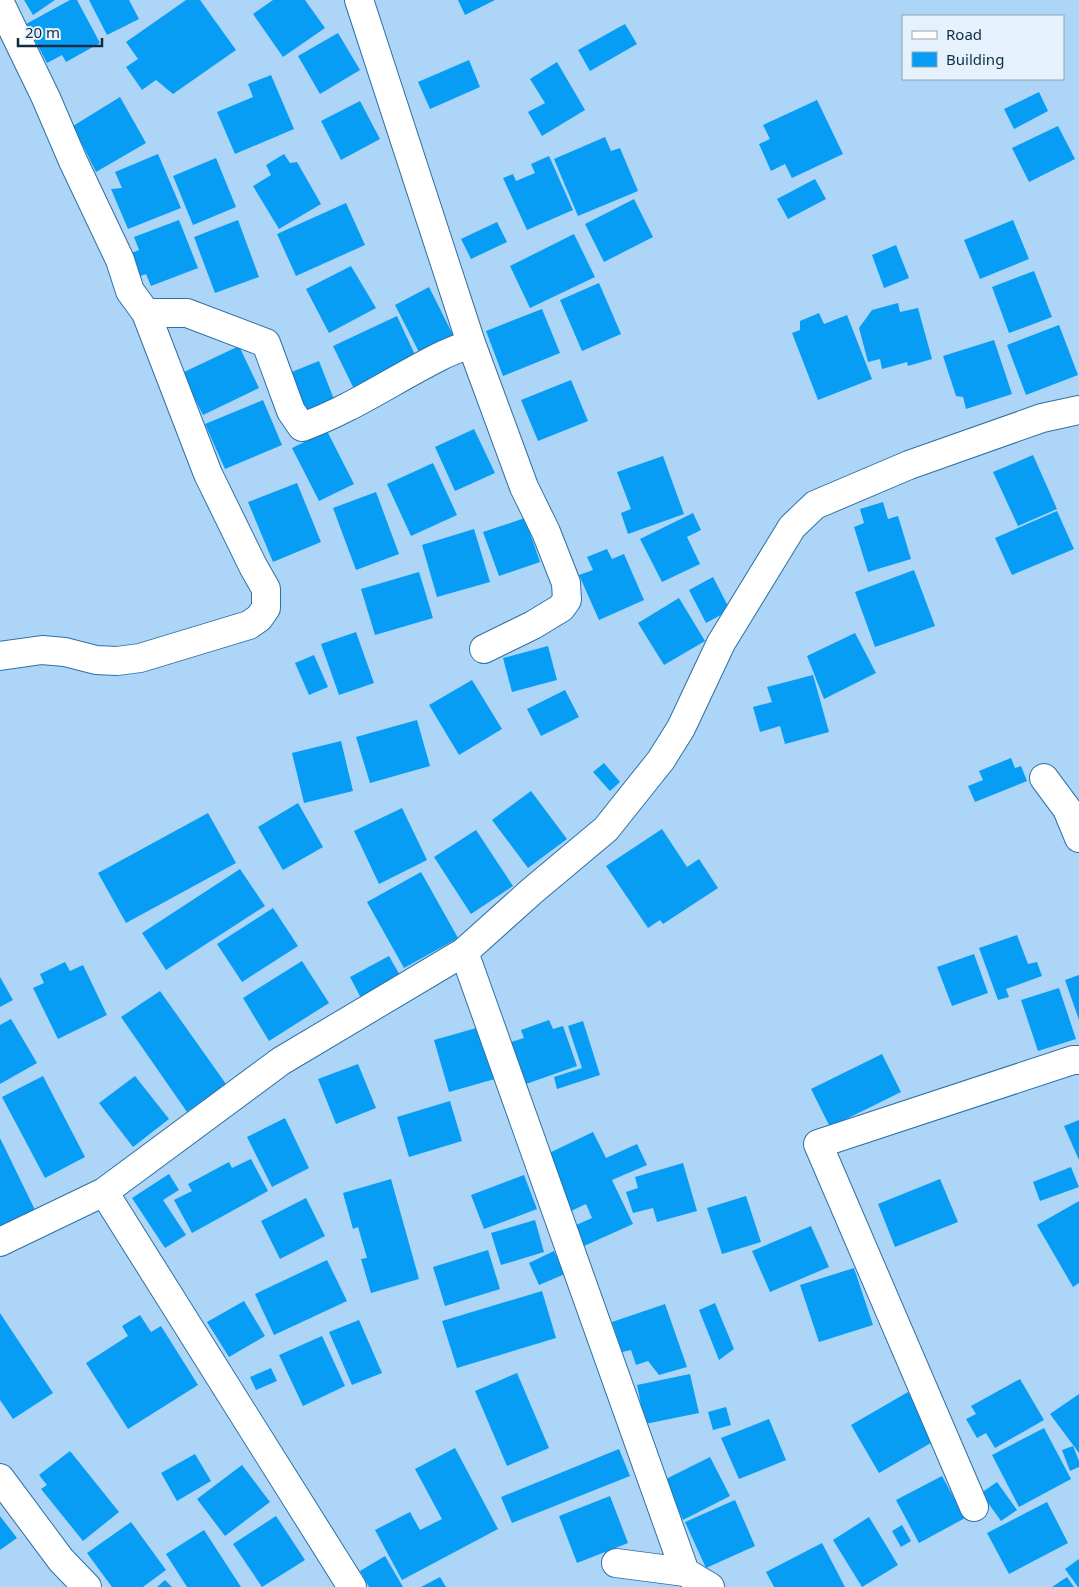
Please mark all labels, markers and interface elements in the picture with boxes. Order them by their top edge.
scale bar [18,15,101,47]
legend [902,15,1064,80]
text: 20 m [25,22,60,42]
text: Road [946,24,982,44]
text: Building [946,49,1004,69]

